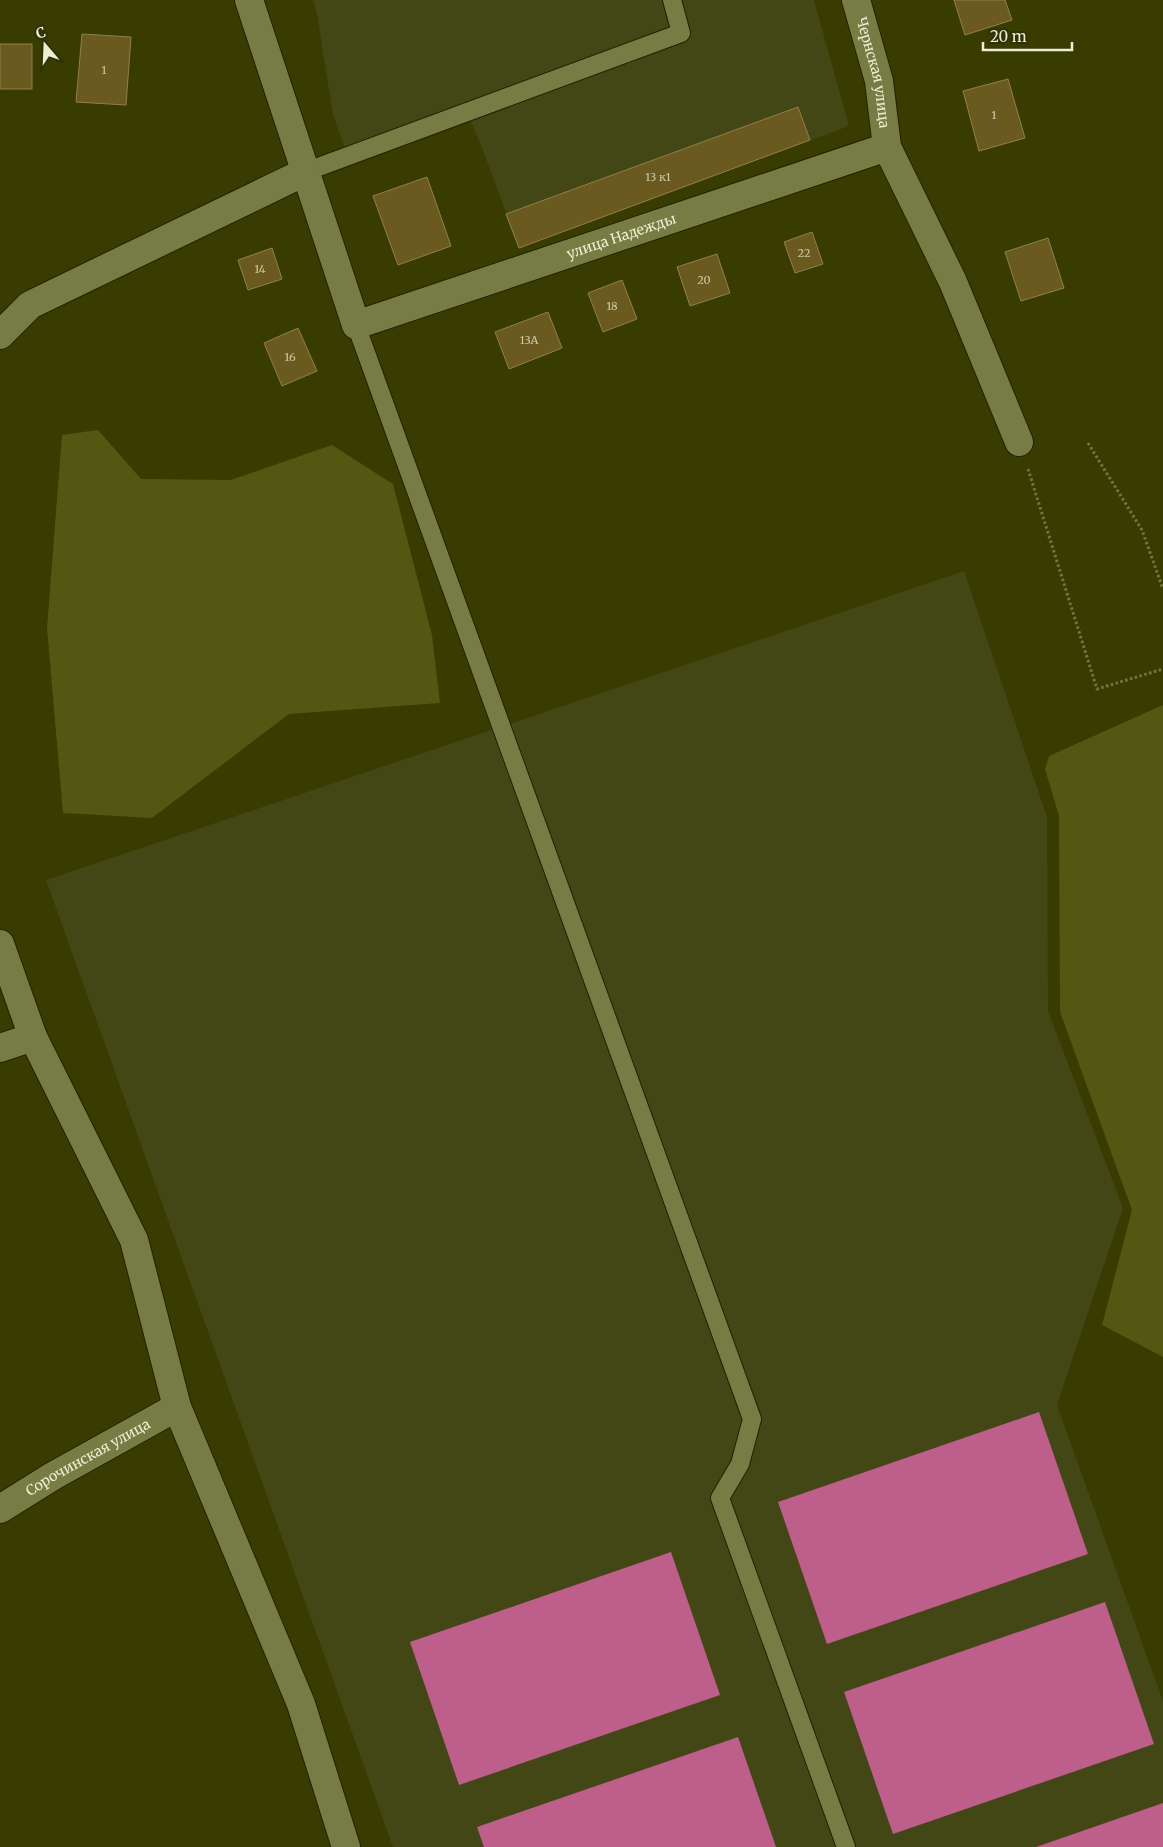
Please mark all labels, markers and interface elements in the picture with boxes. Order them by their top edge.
street label: Чернская улица [852,15,894,130]
north arrow [20,20,70,70]
scale bar [983,20,1072,52]
text: С [33,23,48,43]
text: 20 m [990,27,1027,46]
house number: 1 [102,63,107,77]
house number: 1 [992,108,997,122]
house number: 13 к1 [645,170,671,184]
street label: улица Надежды [564,209,678,263]
house number: 22 [798,246,810,260]
house number: 14 [254,262,266,276]
house number: 20 [697,273,711,287]
house number: 18 [606,299,618,313]
house number: 13А [520,333,538,347]
house number: 16 [284,350,296,364]
street label: Сорочинская улица [22,1415,154,1500]

